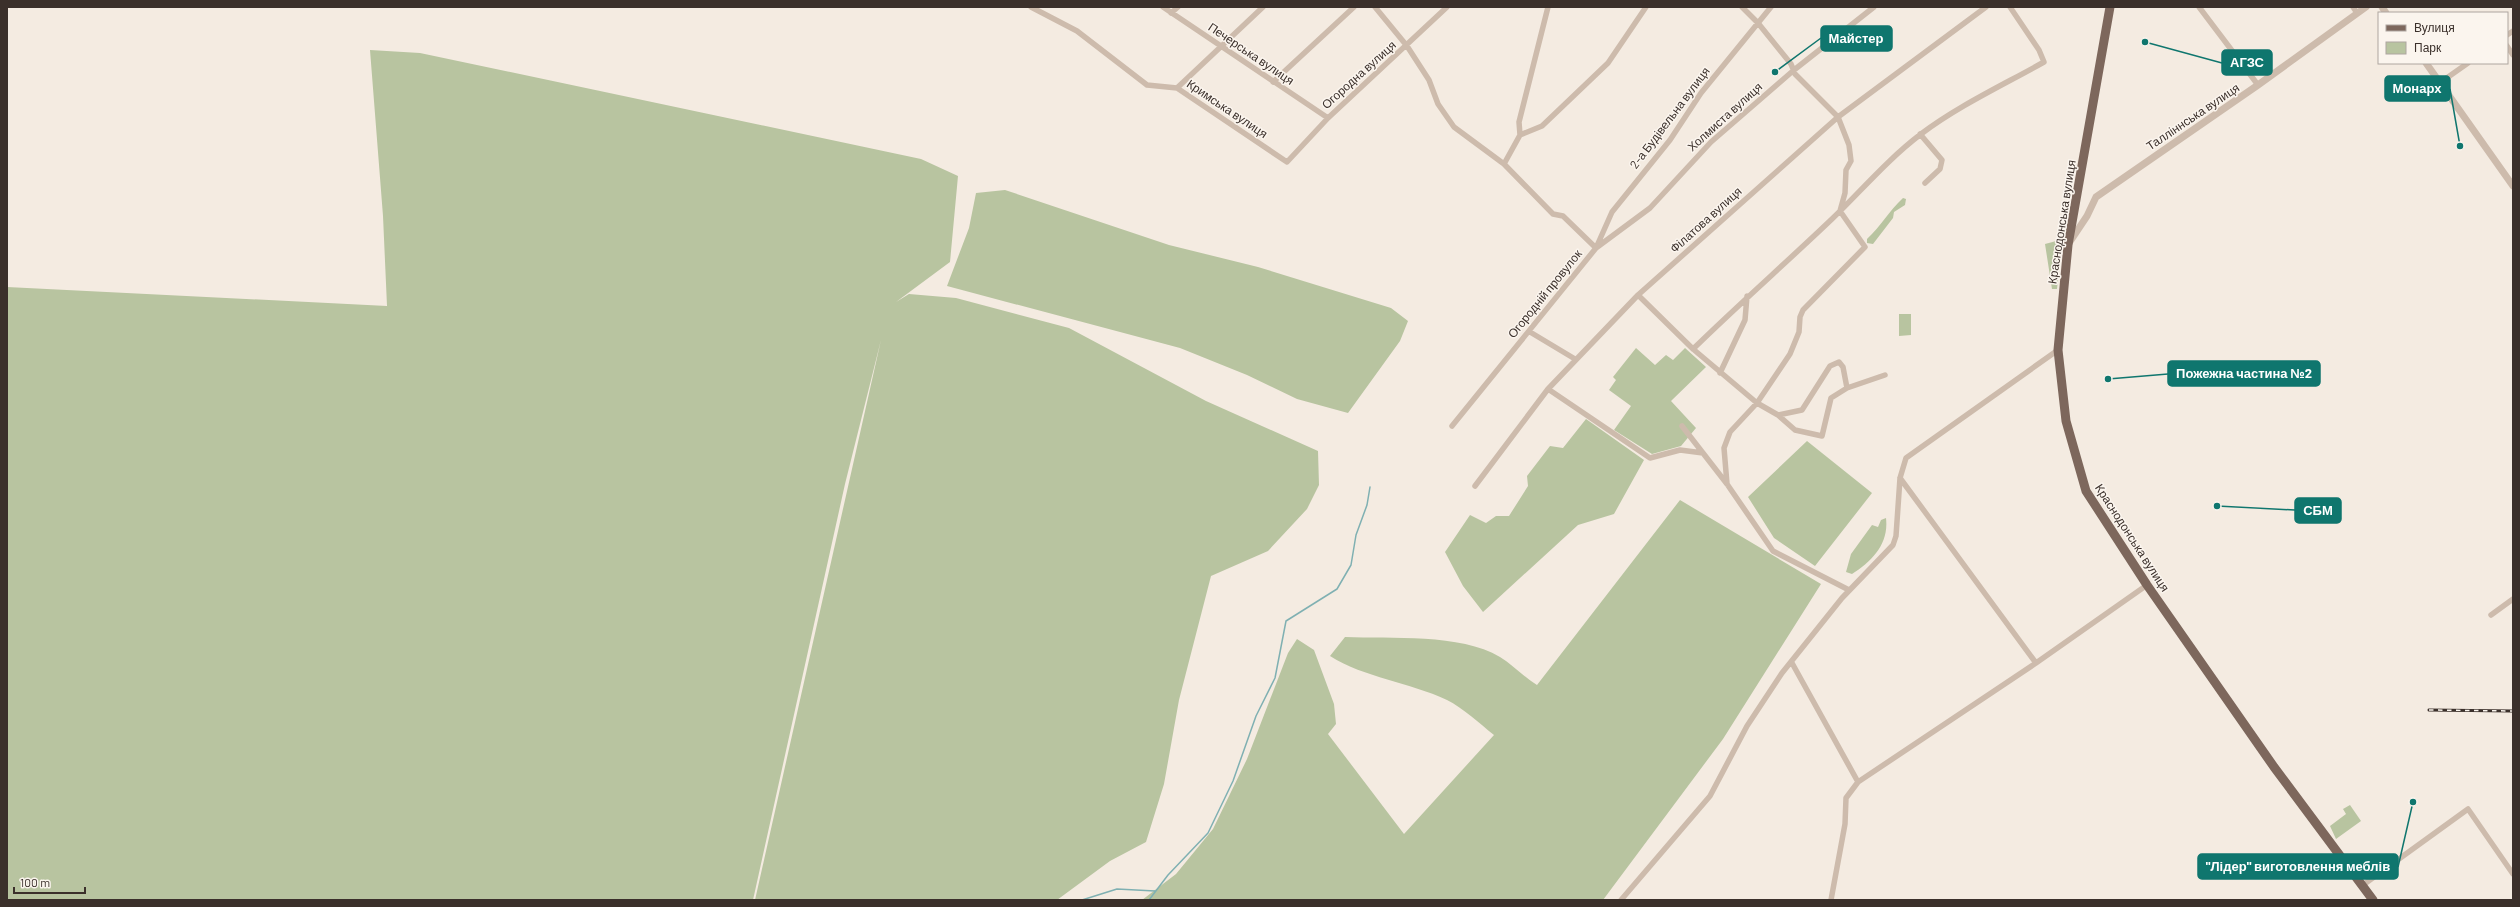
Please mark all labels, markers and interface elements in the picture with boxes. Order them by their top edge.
legend [2378,12,2508,64]
street label: Печерська вулиця [1206,19,1297,88]
text: Вулиця [2414,20,2455,35]
callout: Майстер [1821,26,1892,51]
text: Майстер [1829,30,1884,46]
street label: Огородна вулиця [1318,37,1399,112]
text: Парк [2414,40,2442,55]
callout: АГЗС [2222,50,2272,75]
text: АГЗС [2230,54,2265,70]
street label: 2-а Будівельна вулиця [1626,64,1713,172]
street label: Кримська вулиця [1184,76,1271,141]
callout: Монарх [2385,76,2450,101]
street label: Холмиста вулиця [1684,79,1765,154]
street label: Талліннська вулиця [2143,80,2242,153]
text: Монарх [2393,80,2442,96]
street label: Краснодонська вулиця [2044,159,2079,285]
street label: Філатова вулиця [1667,183,1745,256]
street label: Огородній провулок [1504,246,1585,341]
callout: Пожежна частина №2 [2168,361,2320,386]
text: Пожежна частина №2 [2176,365,2312,381]
street label: Краснодонська вулиця [2092,481,2173,594]
callout: СБМ [2295,498,2341,523]
text: СБМ [2303,502,2333,518]
callout: "Лідер" виготовлення меблів [2198,854,2398,879]
text: "Лідер" виготовлення меблів [2206,858,2390,874]
scale bar [14,869,85,895]
text: 100 m [20,875,50,889]

